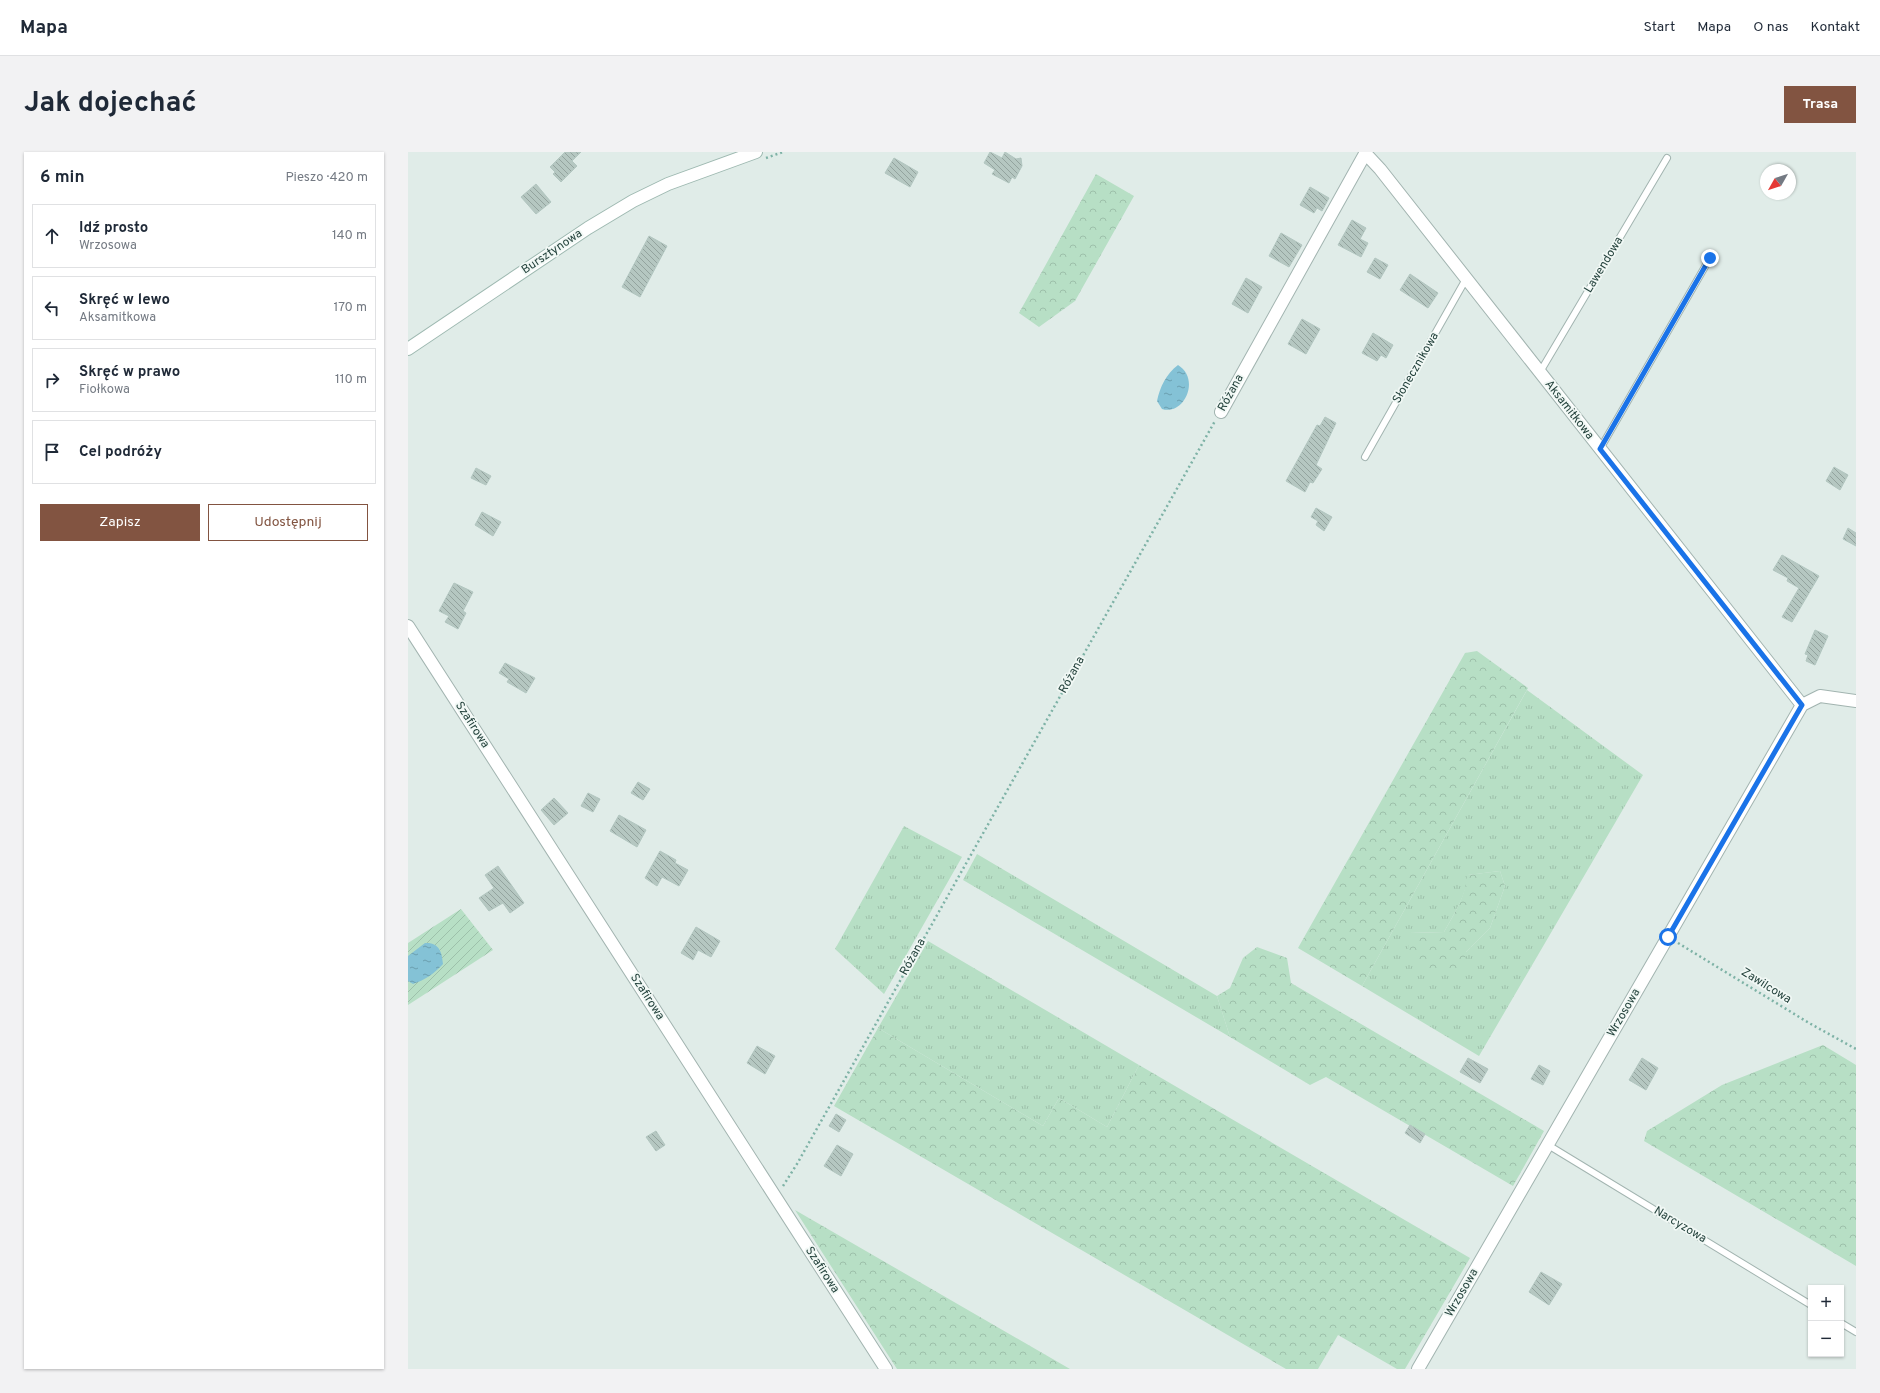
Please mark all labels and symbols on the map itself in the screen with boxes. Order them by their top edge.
north arrow [1760,164,1796,200]
street label: Bursztynowa [519,226,585,278]
street label: Lawendowa [1581,234,1627,296]
route end [1701,249,1719,267]
street label: Słonecznikowa [1389,329,1443,407]
street label: Różana [1214,372,1248,414]
street label: Aksamitkowa [1541,377,1597,443]
street label: Różana [1055,654,1089,696]
street label: Szafirowa [451,699,493,751]
route start [1659,928,1677,946]
street label: Różana [896,936,930,978]
street label: Zawilcowa [1738,964,1794,1008]
street label: Szafirowa [626,971,668,1023]
street label: Wrzosowa [1604,986,1644,1040]
street label: Narcyzowa [1651,1203,1709,1247]
street label: Szafirowa [801,1244,843,1296]
street label: Wrzosowa [1442,1266,1482,1320]

